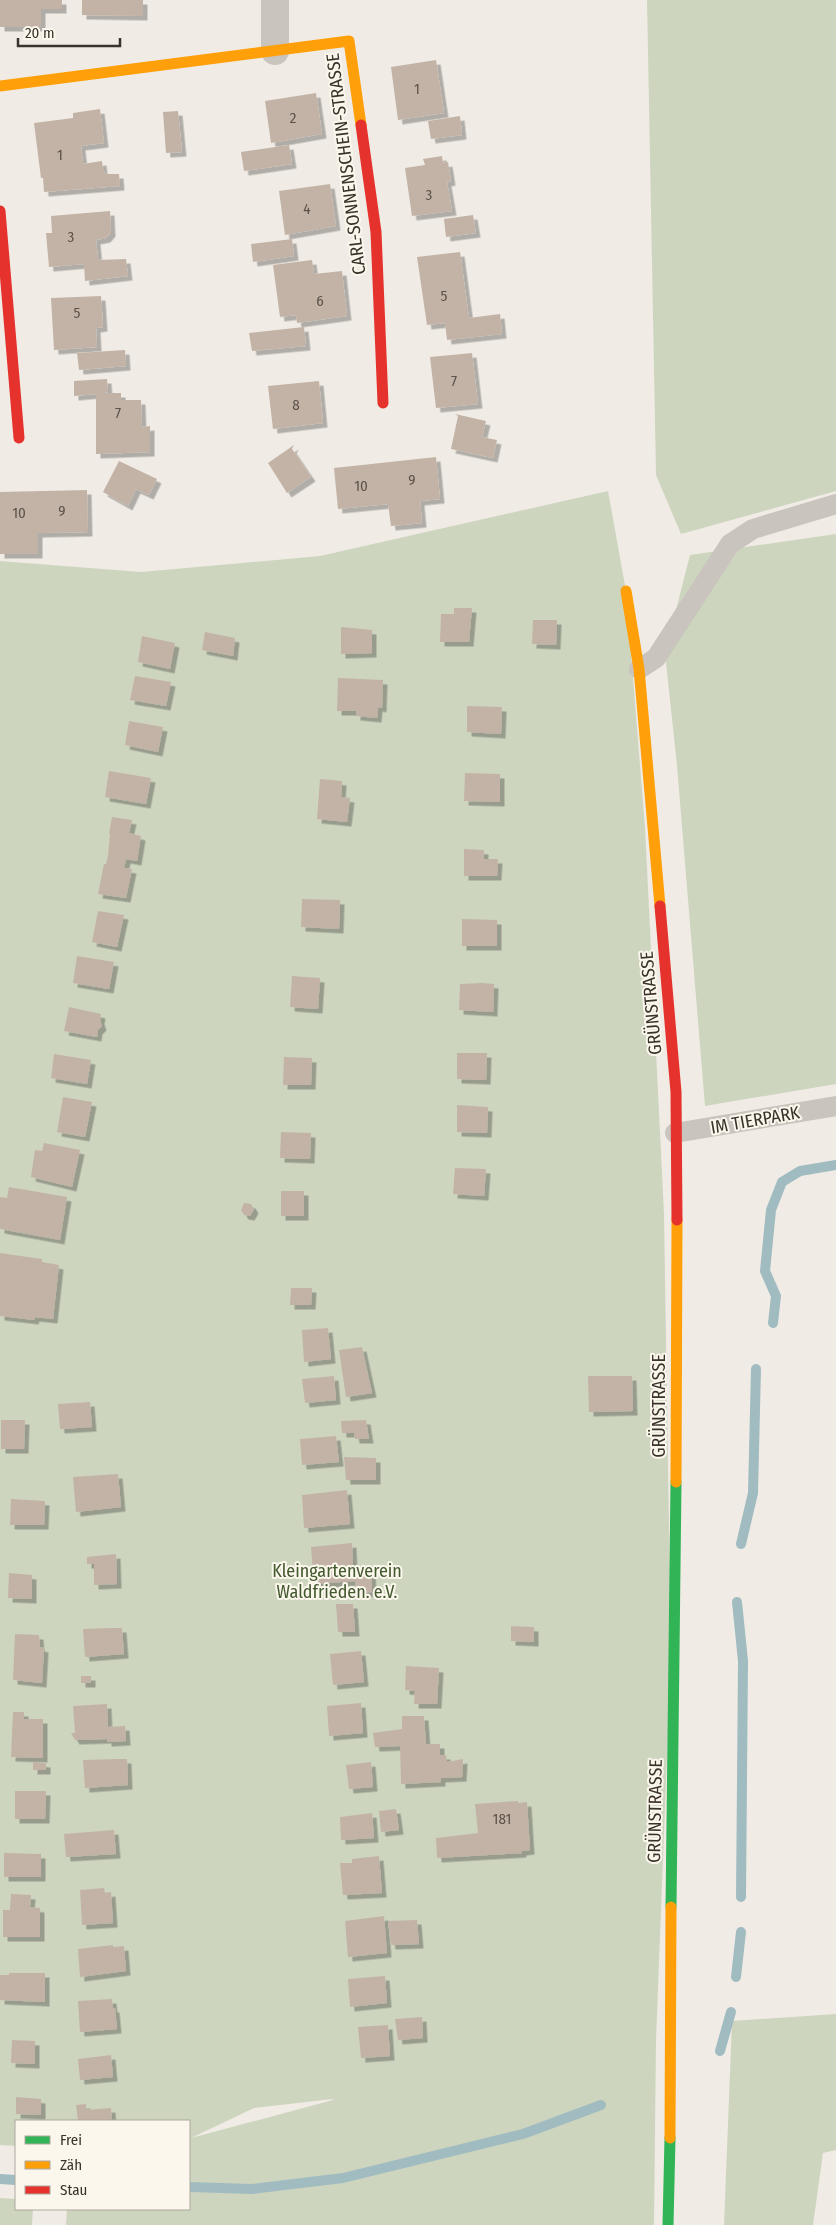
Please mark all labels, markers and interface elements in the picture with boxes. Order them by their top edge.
scale bar [18,15,120,47]
text: 20 m [25,24,55,42]
street label: CARL-SONNENSCHEIN-STRASSE [321,52,371,276]
house number: 1 [414,80,420,98]
house number: 2 [290,109,297,127]
house number: 1 [57,146,63,164]
house number: 3 [426,186,433,204]
house number: 4 [303,200,311,218]
house number: 3 [68,228,75,246]
house number: 5 [441,287,448,305]
house number: 6 [316,292,324,310]
house number: 5 [74,304,81,322]
house number: 7 [451,372,457,390]
house number: 8 [292,396,300,414]
house number: 7 [115,404,121,422]
house number: 9 [408,471,416,489]
house number: 10 [354,477,368,495]
house number: 9 [58,502,66,520]
house number: 10 [12,504,26,522]
street label: GRÜNSTRASSE [636,950,666,1056]
street label: IM TIERPARK [709,1101,802,1139]
street label: GRÜNSTRASSE [648,1354,670,1458]
park label: Kleingartenverein Waldfrieden. e.V. [272,1560,402,1603]
street label: GRÜNSTRASSE [643,1759,667,1863]
house number: 181 [493,1810,511,1828]
legend [15,2120,190,2210]
text: Frei [60,2131,82,2149]
text: Zäh [60,2156,82,2174]
text: Stau [60,2181,87,2199]

